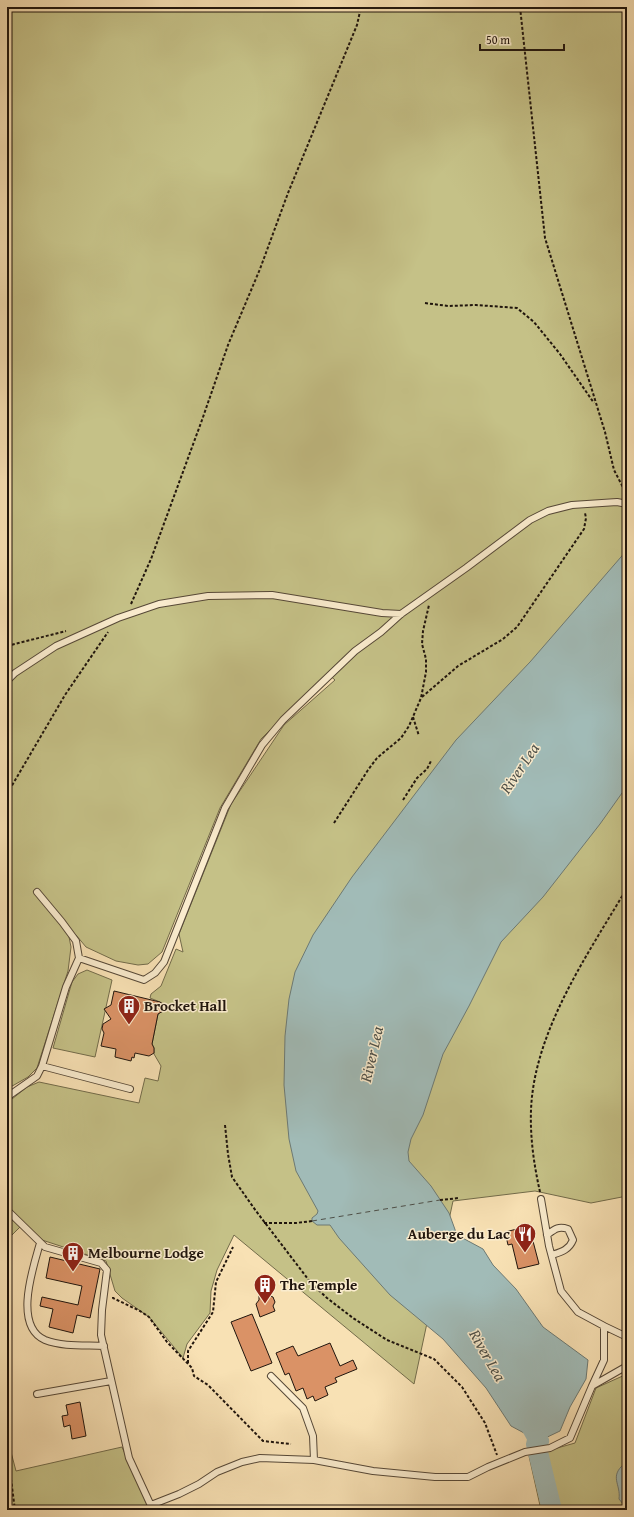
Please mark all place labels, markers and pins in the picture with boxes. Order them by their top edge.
building icon: Brocket Hall [116,993,142,1026]
place label: Brocket Hall [144,995,227,1016]
restaurant icon: Auberge du Lac [512,1221,538,1254]
place label: Auberge du Lac [408,1223,510,1244]
building icon: Melbourne Lodge [60,1240,86,1273]
place label: Melbourne Lodge [88,1242,204,1263]
building icon: The Temple [252,1272,278,1305]
place label: The Temple [280,1274,357,1295]

